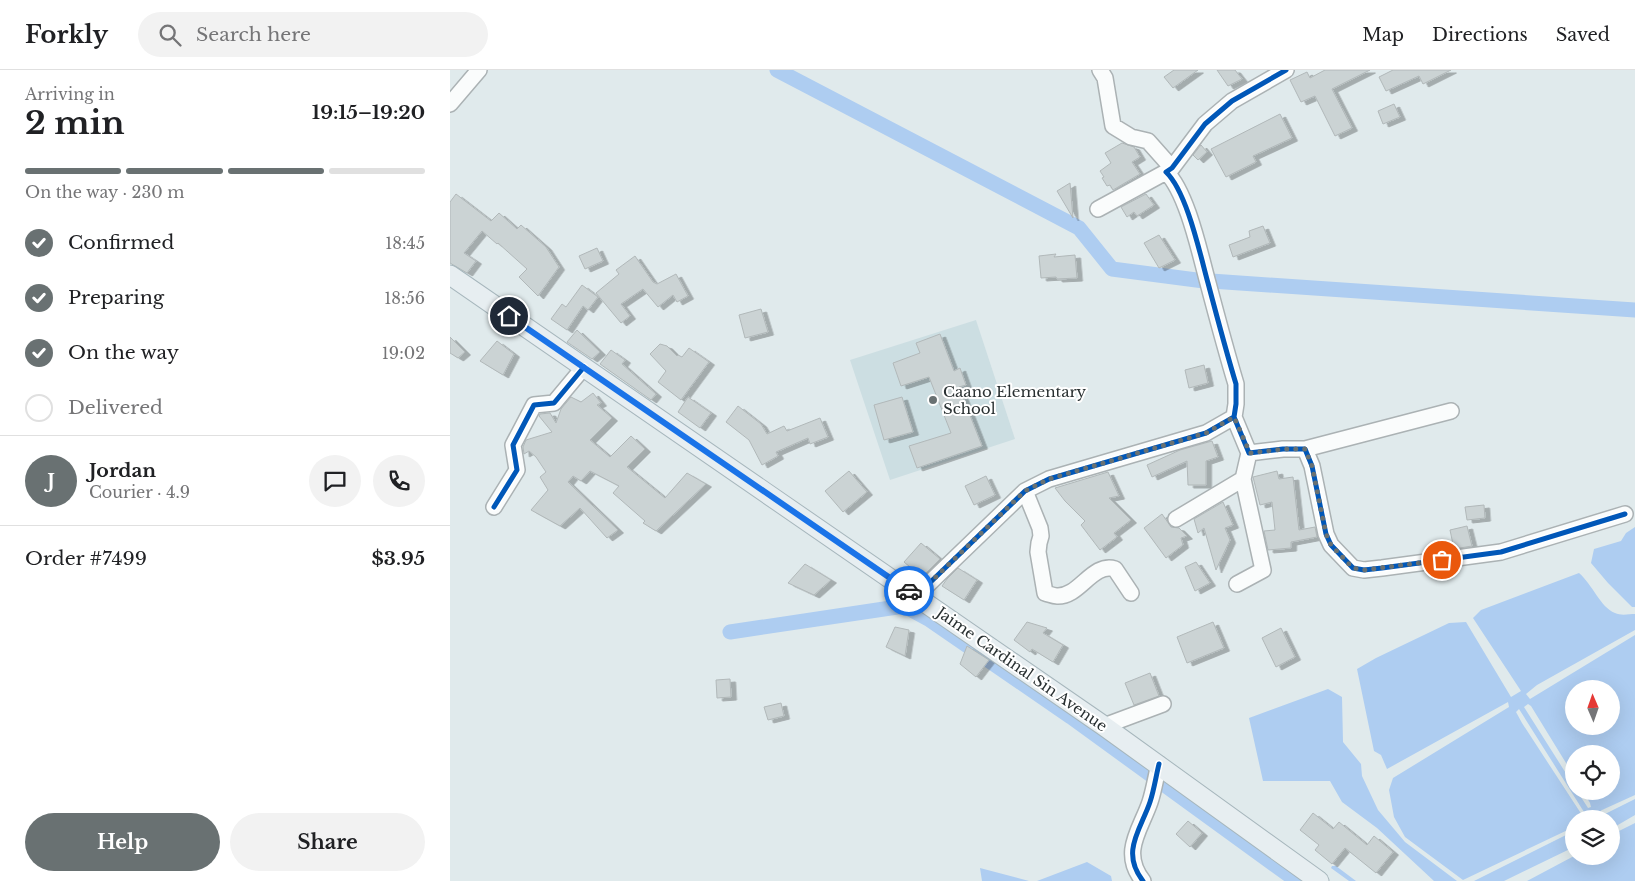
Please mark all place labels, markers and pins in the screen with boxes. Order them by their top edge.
pin [488,295,530,337]
place label: Caano Elementary School [943,382,1087,418]
marker: Caano Elementary School [927,394,939,406]
pin [1421,539,1463,581]

